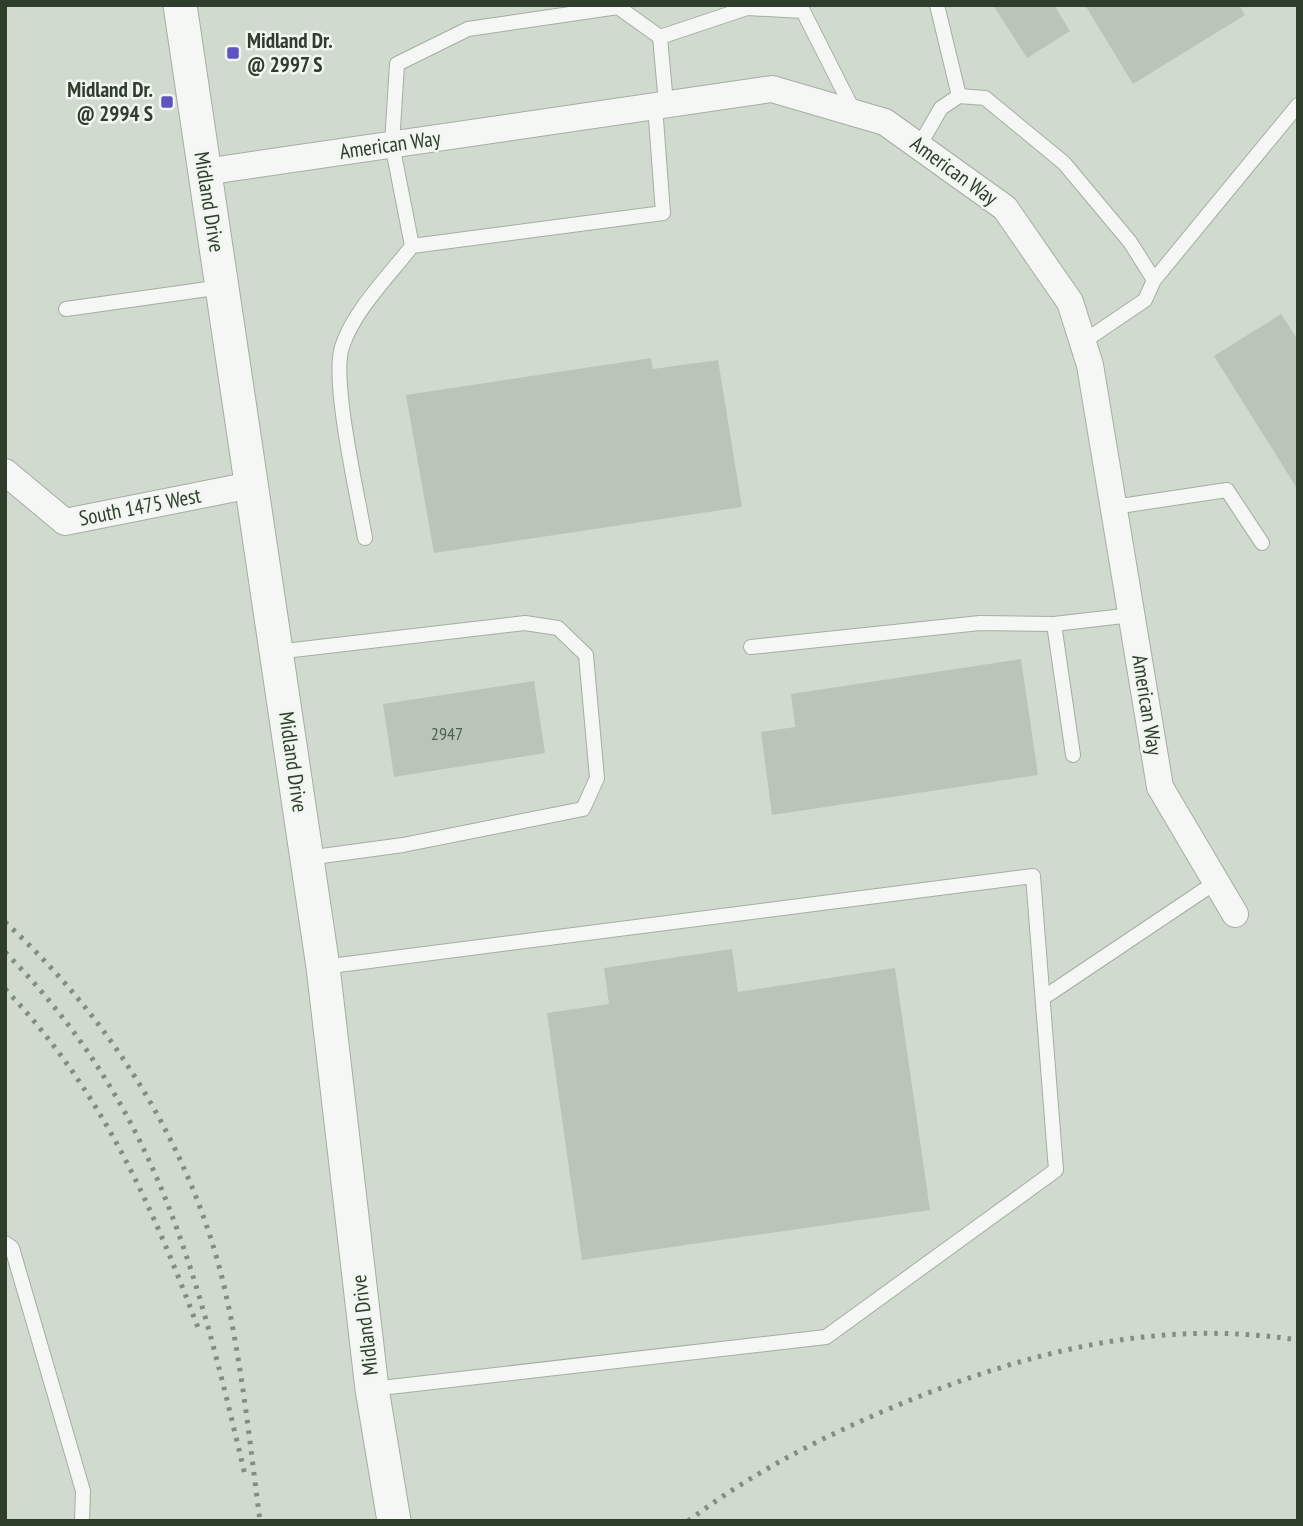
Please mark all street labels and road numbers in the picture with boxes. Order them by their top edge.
street label: American Way [338,124,442,165]
street label: American Way [905,130,1003,211]
street label: Midland Drive [188,150,231,254]
street label: South 1475 West [77,481,203,532]
street label: American Way [1126,653,1169,757]
street label: Midland Drive [273,710,314,814]
street label: Midland Drive [345,1273,384,1377]

